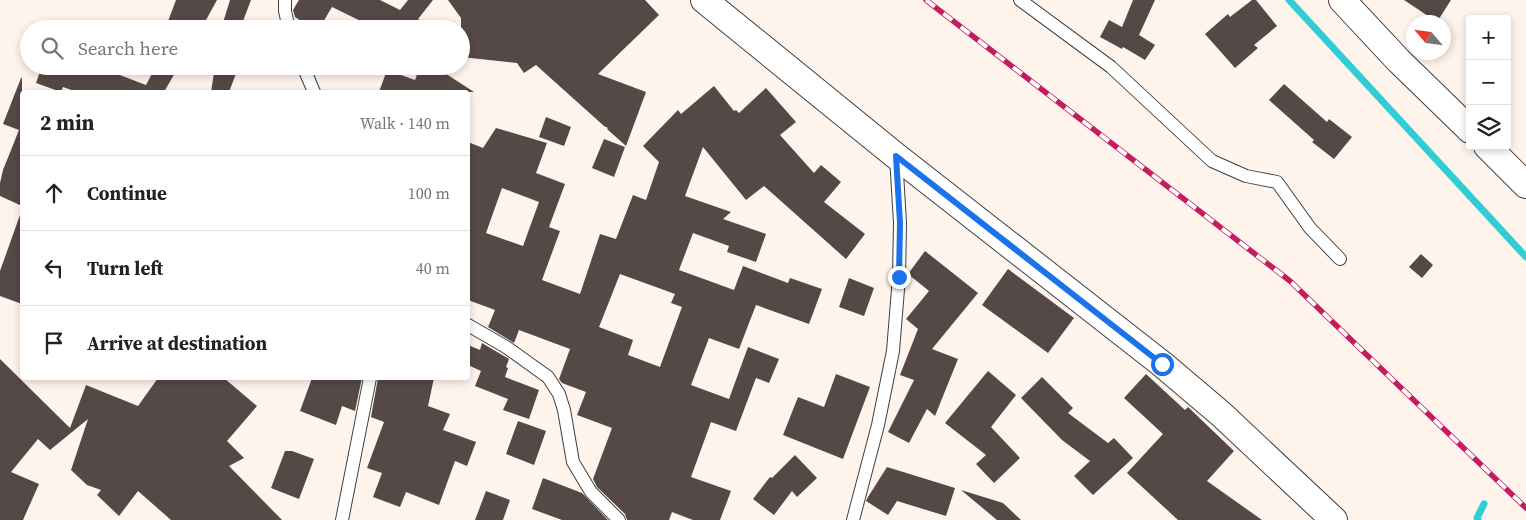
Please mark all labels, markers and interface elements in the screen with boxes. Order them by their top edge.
north arrow [1406,15,1451,60]
map controls [1466,15,1511,150]
button: + [1466,15,1511,60]
search box [20,20,470,75]
icon: search [38,34,66,62]
text: Search here [78,35,178,61]
button: − [1466,60,1511,105]
button: layers [1466,105,1511,150]
text: 2 min [40,108,95,137]
text: Walk · 140 m [360,112,450,134]
icon: ahead [40,179,68,207]
text: Continue [87,180,167,206]
text: 100 m [408,182,450,204]
icon: left [40,254,68,282]
text: Turn left [87,255,163,281]
text: 40 m [416,257,450,279]
route end [888,266,911,289]
icon: arrive [40,329,68,357]
text: Arrive at destination [87,330,267,356]
route start [1151,353,1174,376]

